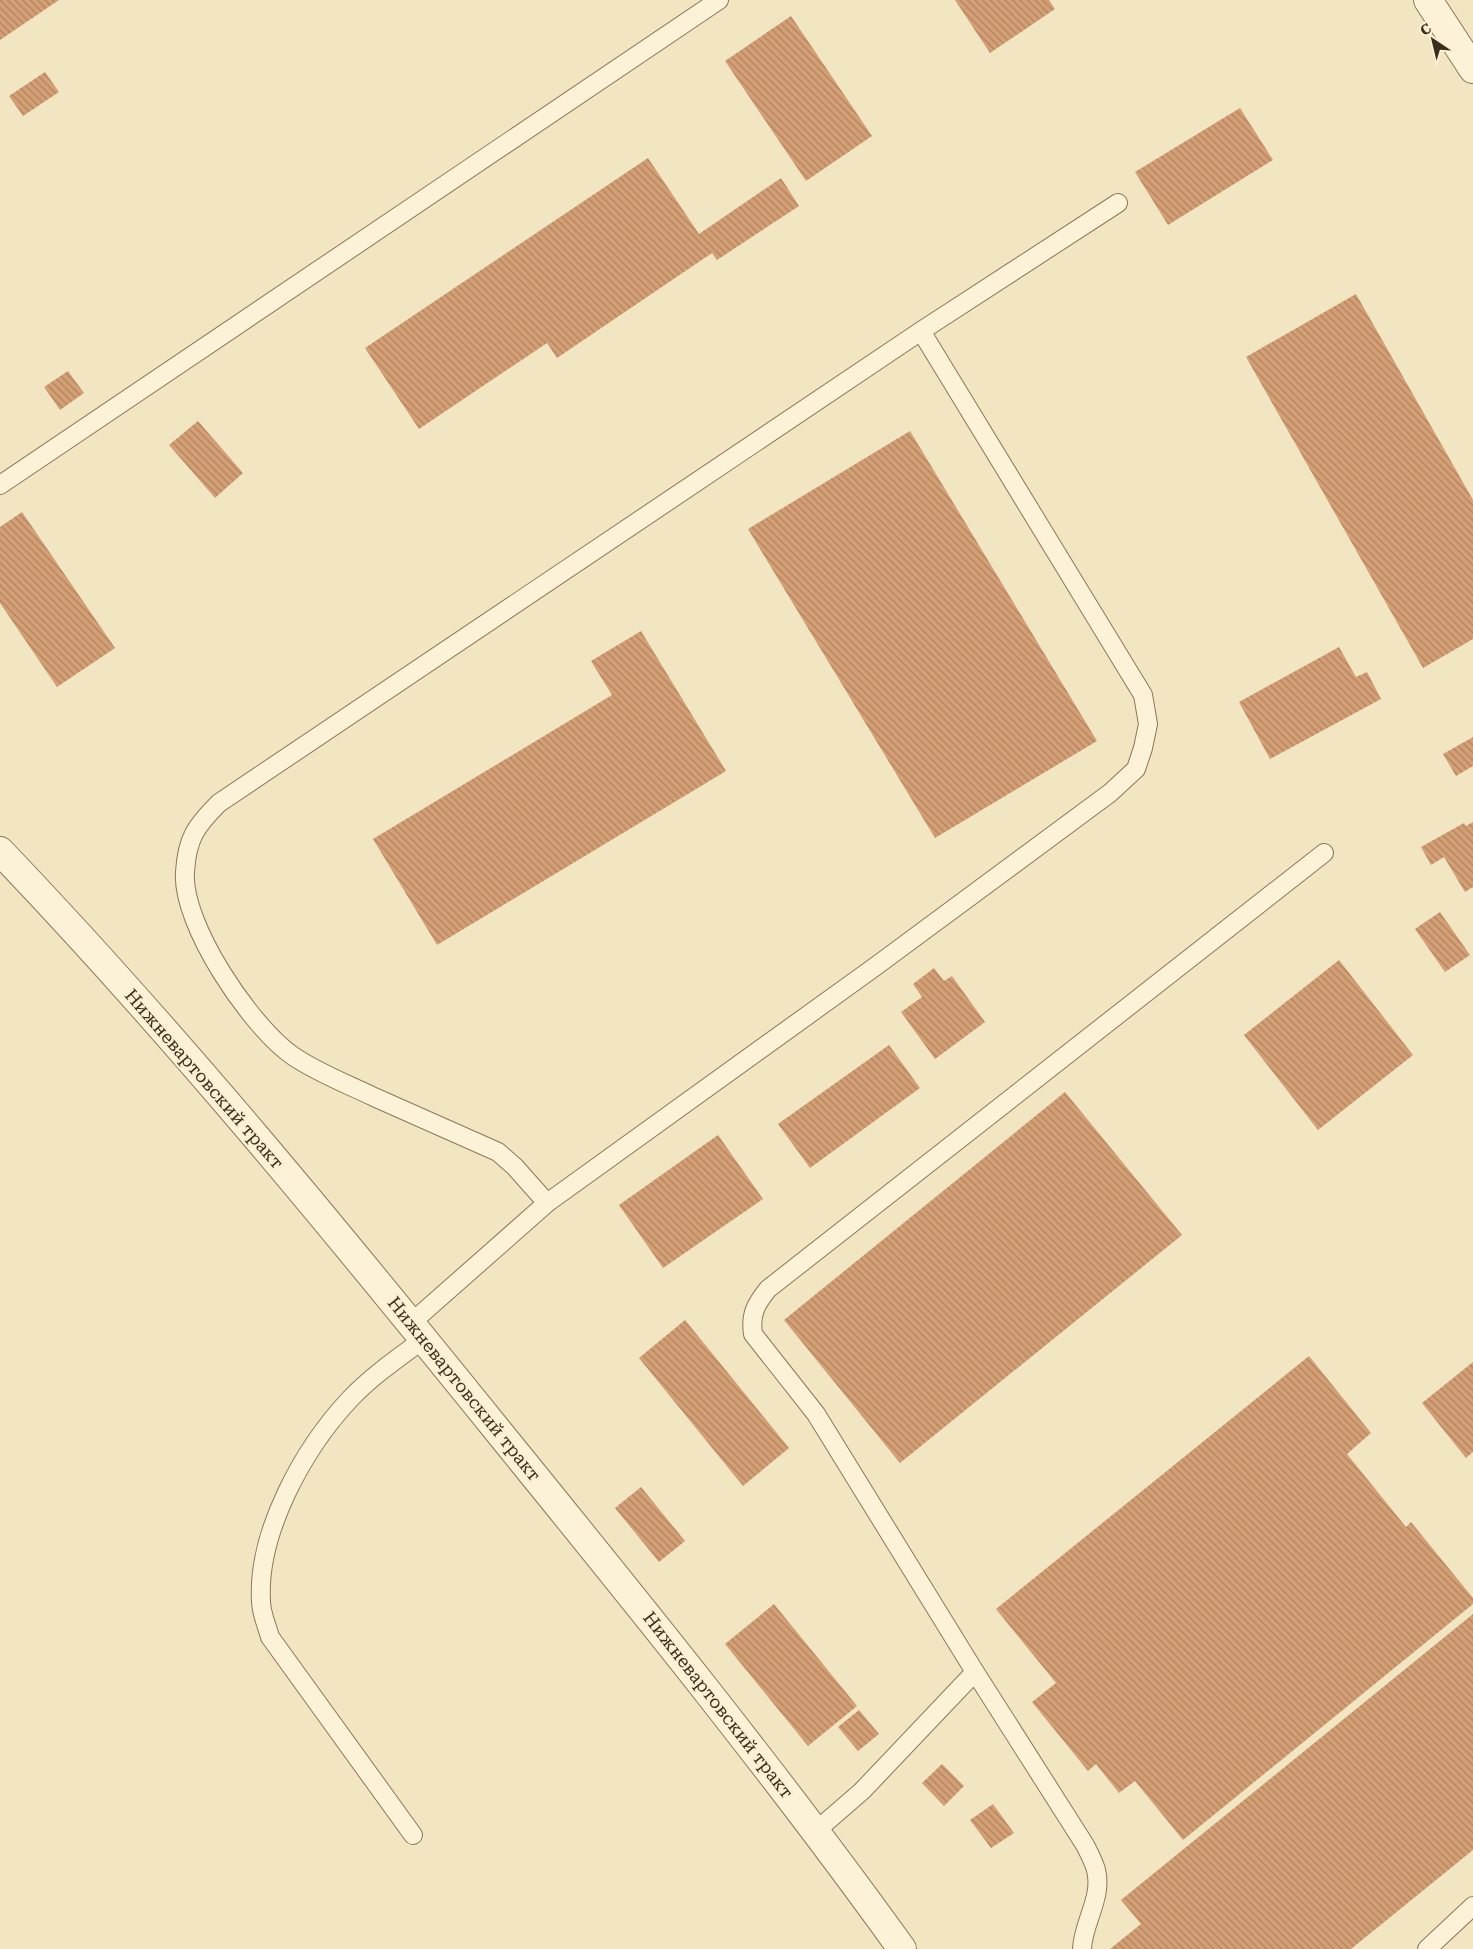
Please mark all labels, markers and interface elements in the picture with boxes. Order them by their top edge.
north arrow [1408,15,1458,65]
text: С [1417,20,1434,39]
street label: Нижневартовский тракт [121,985,288,1173]
street label: Нижневартовский тракт [384,1292,545,1485]
street label: Нижневартовский тракт [639,1607,798,1802]

